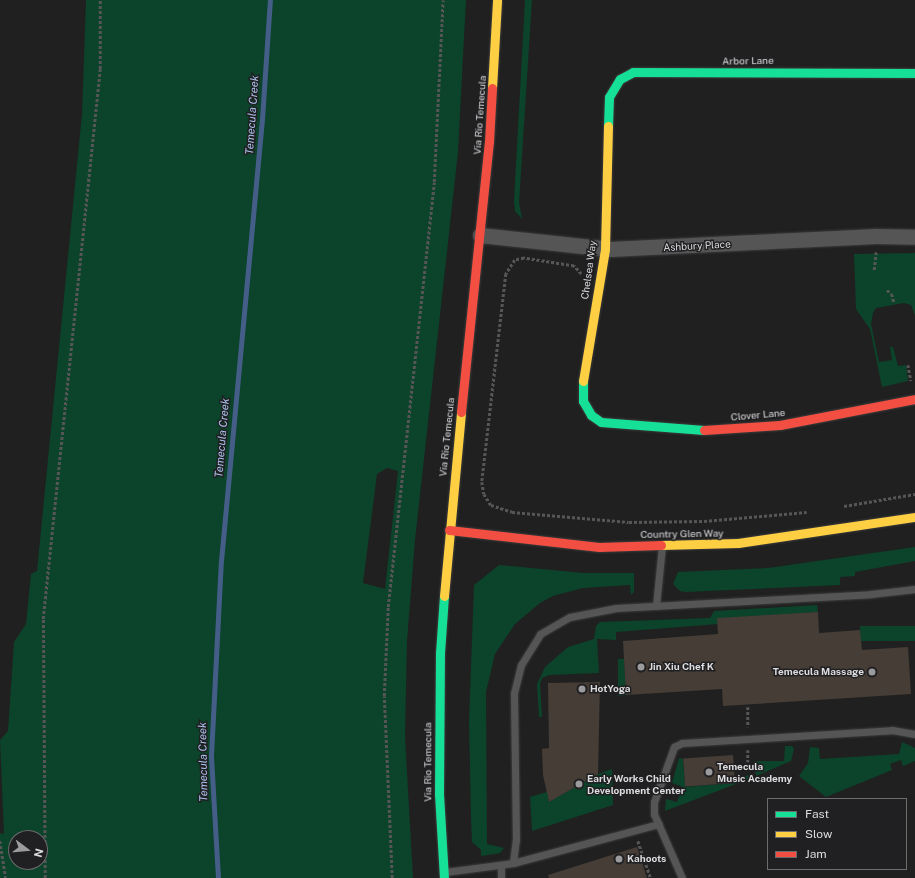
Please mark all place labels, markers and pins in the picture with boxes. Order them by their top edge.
place label: Jin Xiu Chef K [649,661,714,673]
marker: Jin Xiu Chef K [636,662,646,672]
place label: Temecula Massage [773,666,864,678]
marker: Temecula Massage [867,667,877,677]
place label: HotYoga [590,683,631,695]
marker: HotYoga [577,684,587,694]
place label: Temecula Music Academy [717,760,792,784]
marker: Temecula Music Academy [704,767,714,777]
place label: Early Works Child Development Center [587,772,685,796]
marker: Early Works Child Development Center [574,779,584,789]
place label: Kahoots [627,853,666,865]
marker: Kahoots [614,854,624,864]

